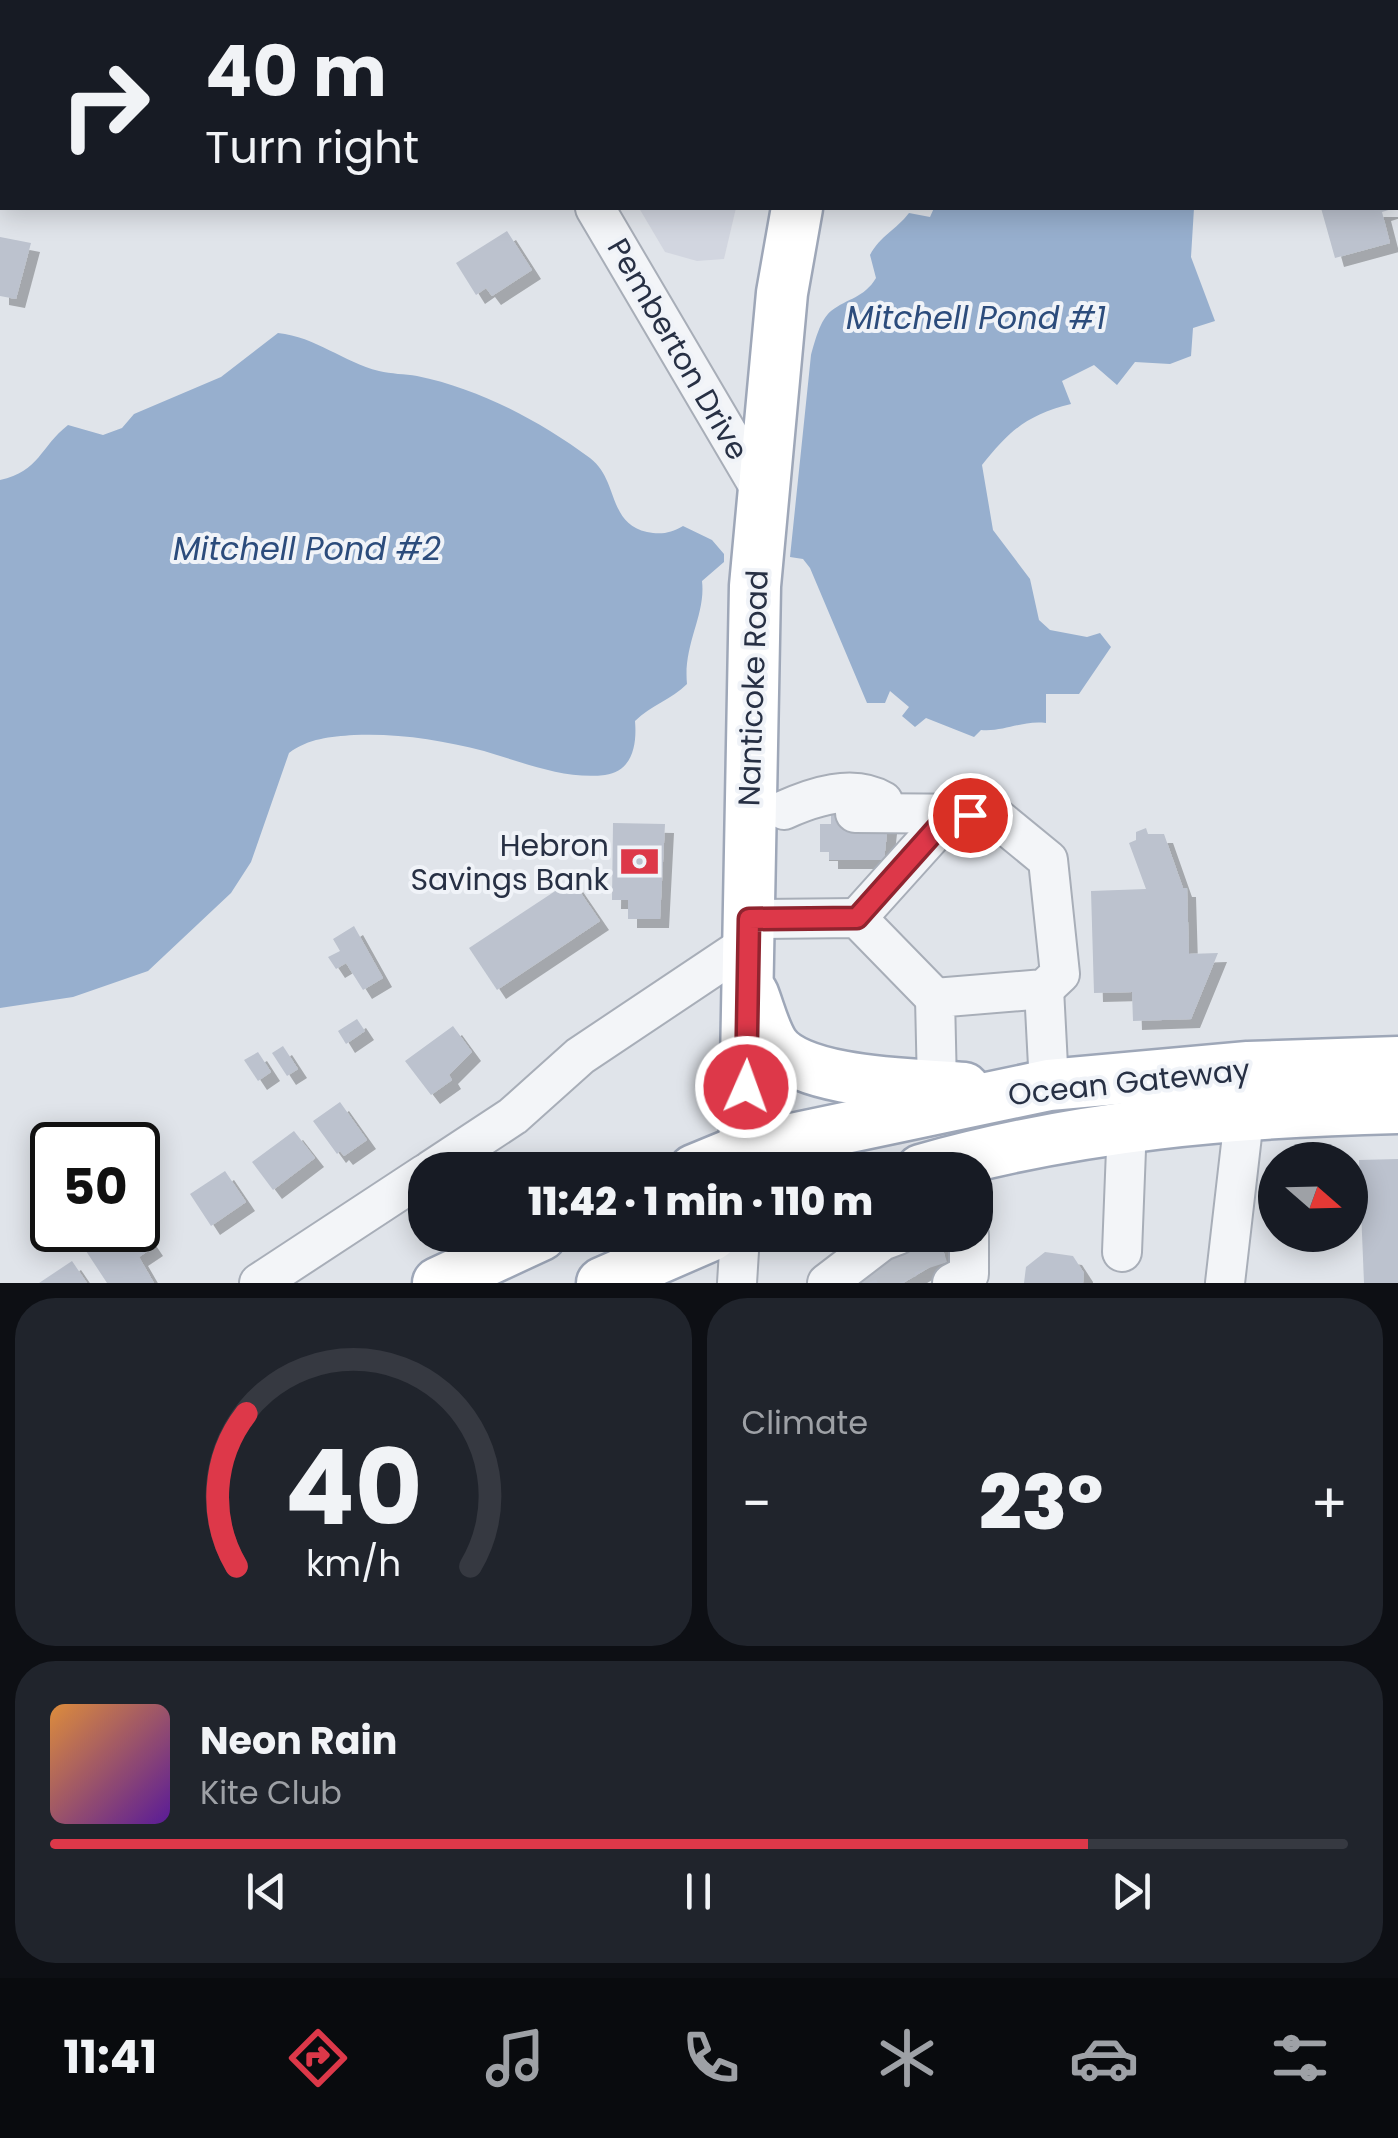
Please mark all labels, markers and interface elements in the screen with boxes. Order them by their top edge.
text: 40 m [205,22,387,121]
icon: right [40,40,170,170]
text: Turn right [205,116,419,179]
street label: Pemberton Drive [597,230,759,468]
water label: Mitchell Pond #1 [846,295,1106,340]
water label: Mitchell Pond #2 [173,526,441,571]
street label: Nanticoke Road [727,569,779,807]
pin [928,773,1013,858]
icon: arrive [943,788,998,843]
place label: Hebron Savings Bank [410,824,610,901]
bank icon: Hebron Savings Bank [618,841,660,883]
position arrow [694,1035,798,1139]
street label: Ocean Gateway [1006,1048,1252,1116]
speed limit sign: 50 [30,1122,160,1252]
north arrow [1258,1142,1368,1252]
map controls [1258,1142,1368,1252]
text: 11:42 · 1 min · 110 m [528,1175,873,1228]
text: Climate [742,1400,868,1445]
text: 40 [284,1415,422,1560]
text: 23° [979,1450,1103,1555]
text: − [742,1465,772,1542]
text: + [1310,1465,1348,1542]
text: km/h [306,1538,401,1589]
text: Neon Rain [200,1714,397,1767]
text: Kite Club [200,1770,342,1815]
icon: previous [239,1864,294,1919]
icon: pause [671,1864,726,1919]
icon: next [1104,1864,1159,1919]
icon: directions [283,2023,353,2093]
icon: music [480,2023,550,2093]
icon: phone [676,2023,746,2093]
icon: climate [872,2023,942,2093]
icon: car [1069,2023,1139,2093]
icon: filters [1265,2023,1335,2093]
text: 11:41 [63,2026,157,2089]

